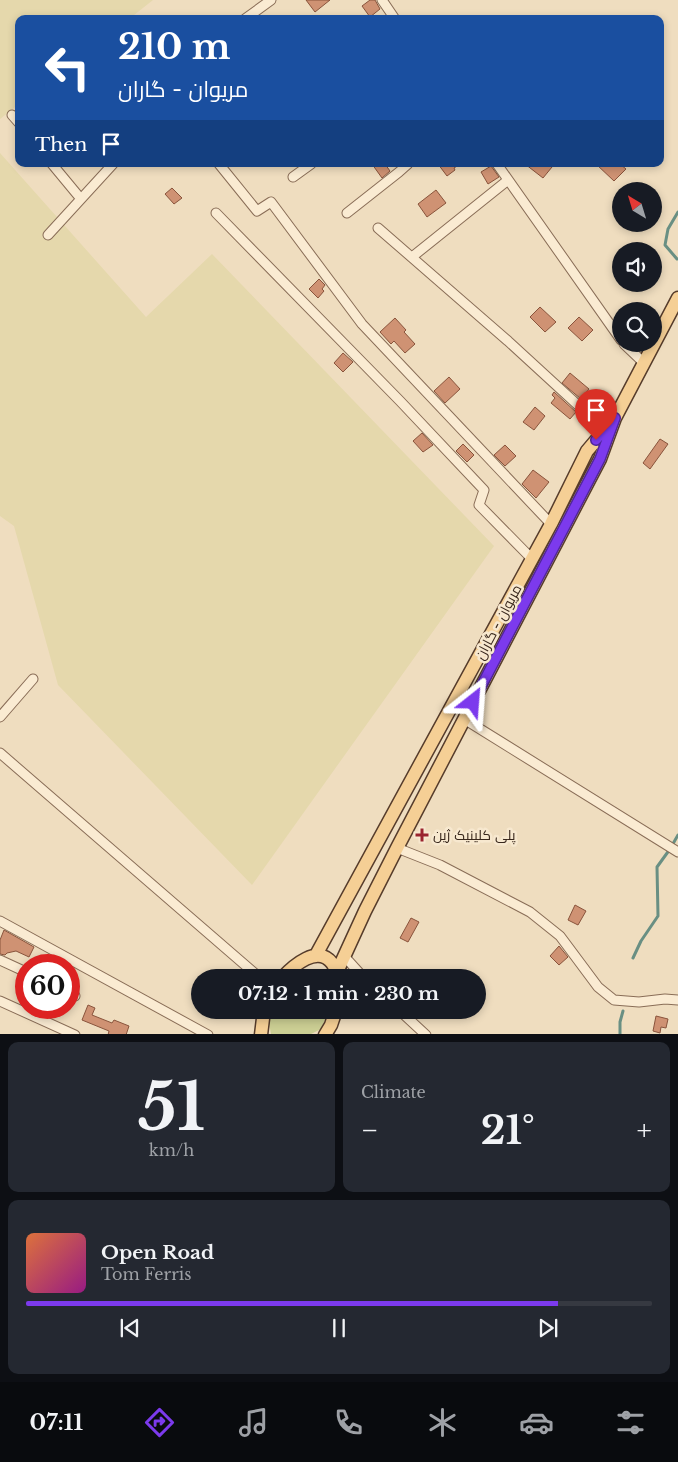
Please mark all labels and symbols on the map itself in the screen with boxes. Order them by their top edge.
north arrow [612,182,662,232]
pin [575,389,617,440]
street label: مریوان - گاران [471,581,525,663]
position arrow [446,675,498,727]
place label: پلی کلینیک ژین [433,826,516,845]
marker: پلی کلینیک ژین [415,828,429,842]
speed limit sign: 60 [15,954,80,1019]

